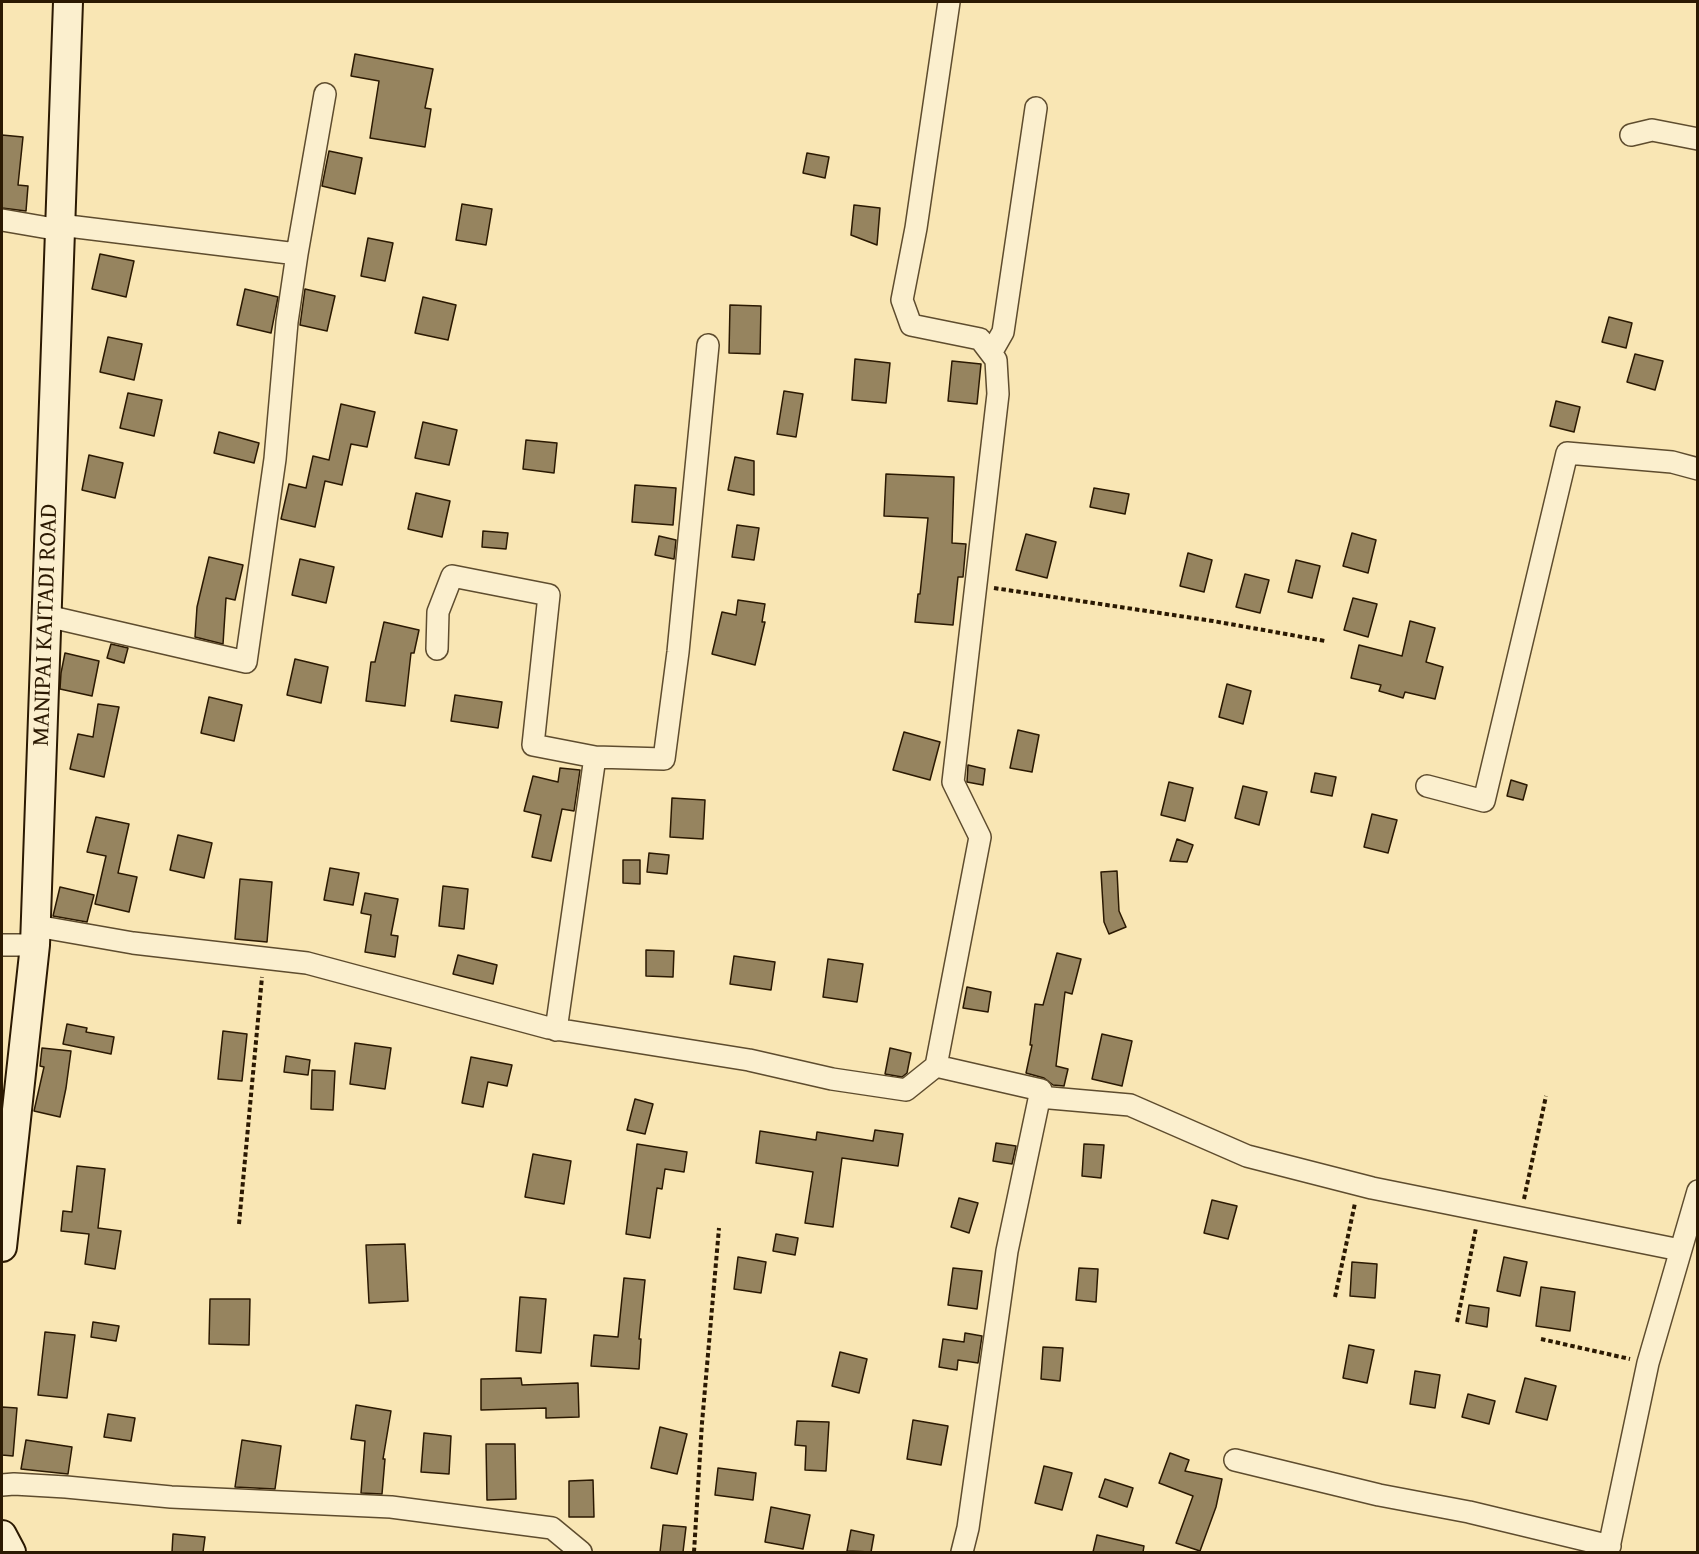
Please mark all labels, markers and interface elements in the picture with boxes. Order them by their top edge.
street label: MANIPAI KAITADI ROAD [27,503,65,747]

